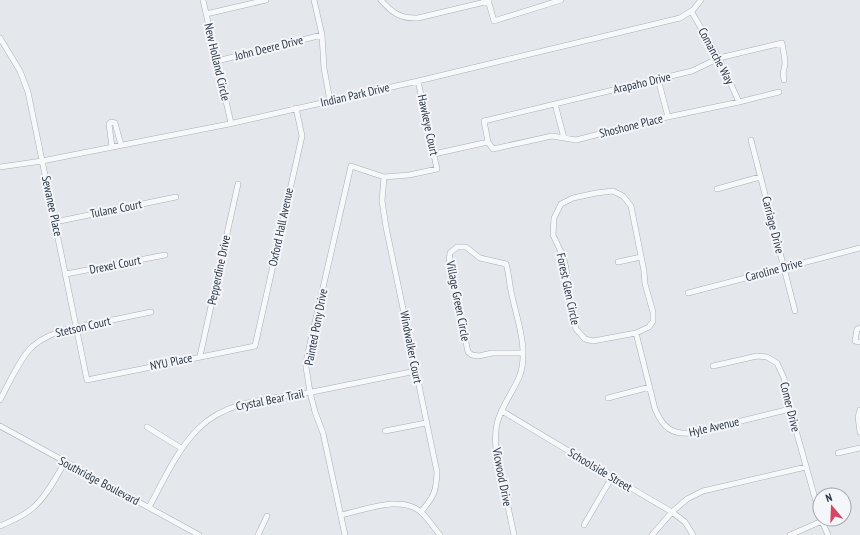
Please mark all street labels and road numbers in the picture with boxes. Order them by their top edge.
street label: New Holland Circle [201,22,234,102]
street label: Comanche Way [695,25,738,87]
street label: John Deere Drive [232,32,305,63]
street label: Arapaho Drive [612,69,672,96]
street label: Indian Park Drive [319,79,391,110]
street label: Hawkeye Court [415,93,442,157]
street label: Shoshone Place [598,110,664,141]
street label: Sewanee Place [39,174,66,238]
street label: Oxford Hall Avenue [265,186,296,268]
street label: Carriage Drive [759,195,788,255]
street label: Tulane Court [89,196,144,221]
street label: Pepperdine Drive [204,234,233,306]
street label: Drexel Court [88,252,142,277]
street label: Forest Glen Circle [554,252,583,326]
street label: Caroline Drive [744,255,804,284]
street label: Village Green Circle [443,259,474,342]
street label: Painted Pony Drive [301,287,330,366]
street label: Windwalker Court [397,309,426,385]
street label: Stetson Court [54,313,113,340]
street label: NYU Place [148,350,193,373]
street label: Comer Drive [777,380,804,433]
street label: Crystal Bear Trail [234,385,306,413]
street label: Hyle Avenue [687,413,741,440]
street label: Vicwood Drive [489,445,516,507]
street label: Schoolside Street [566,445,636,495]
street label: Southridge Boulevard [56,453,142,508]

